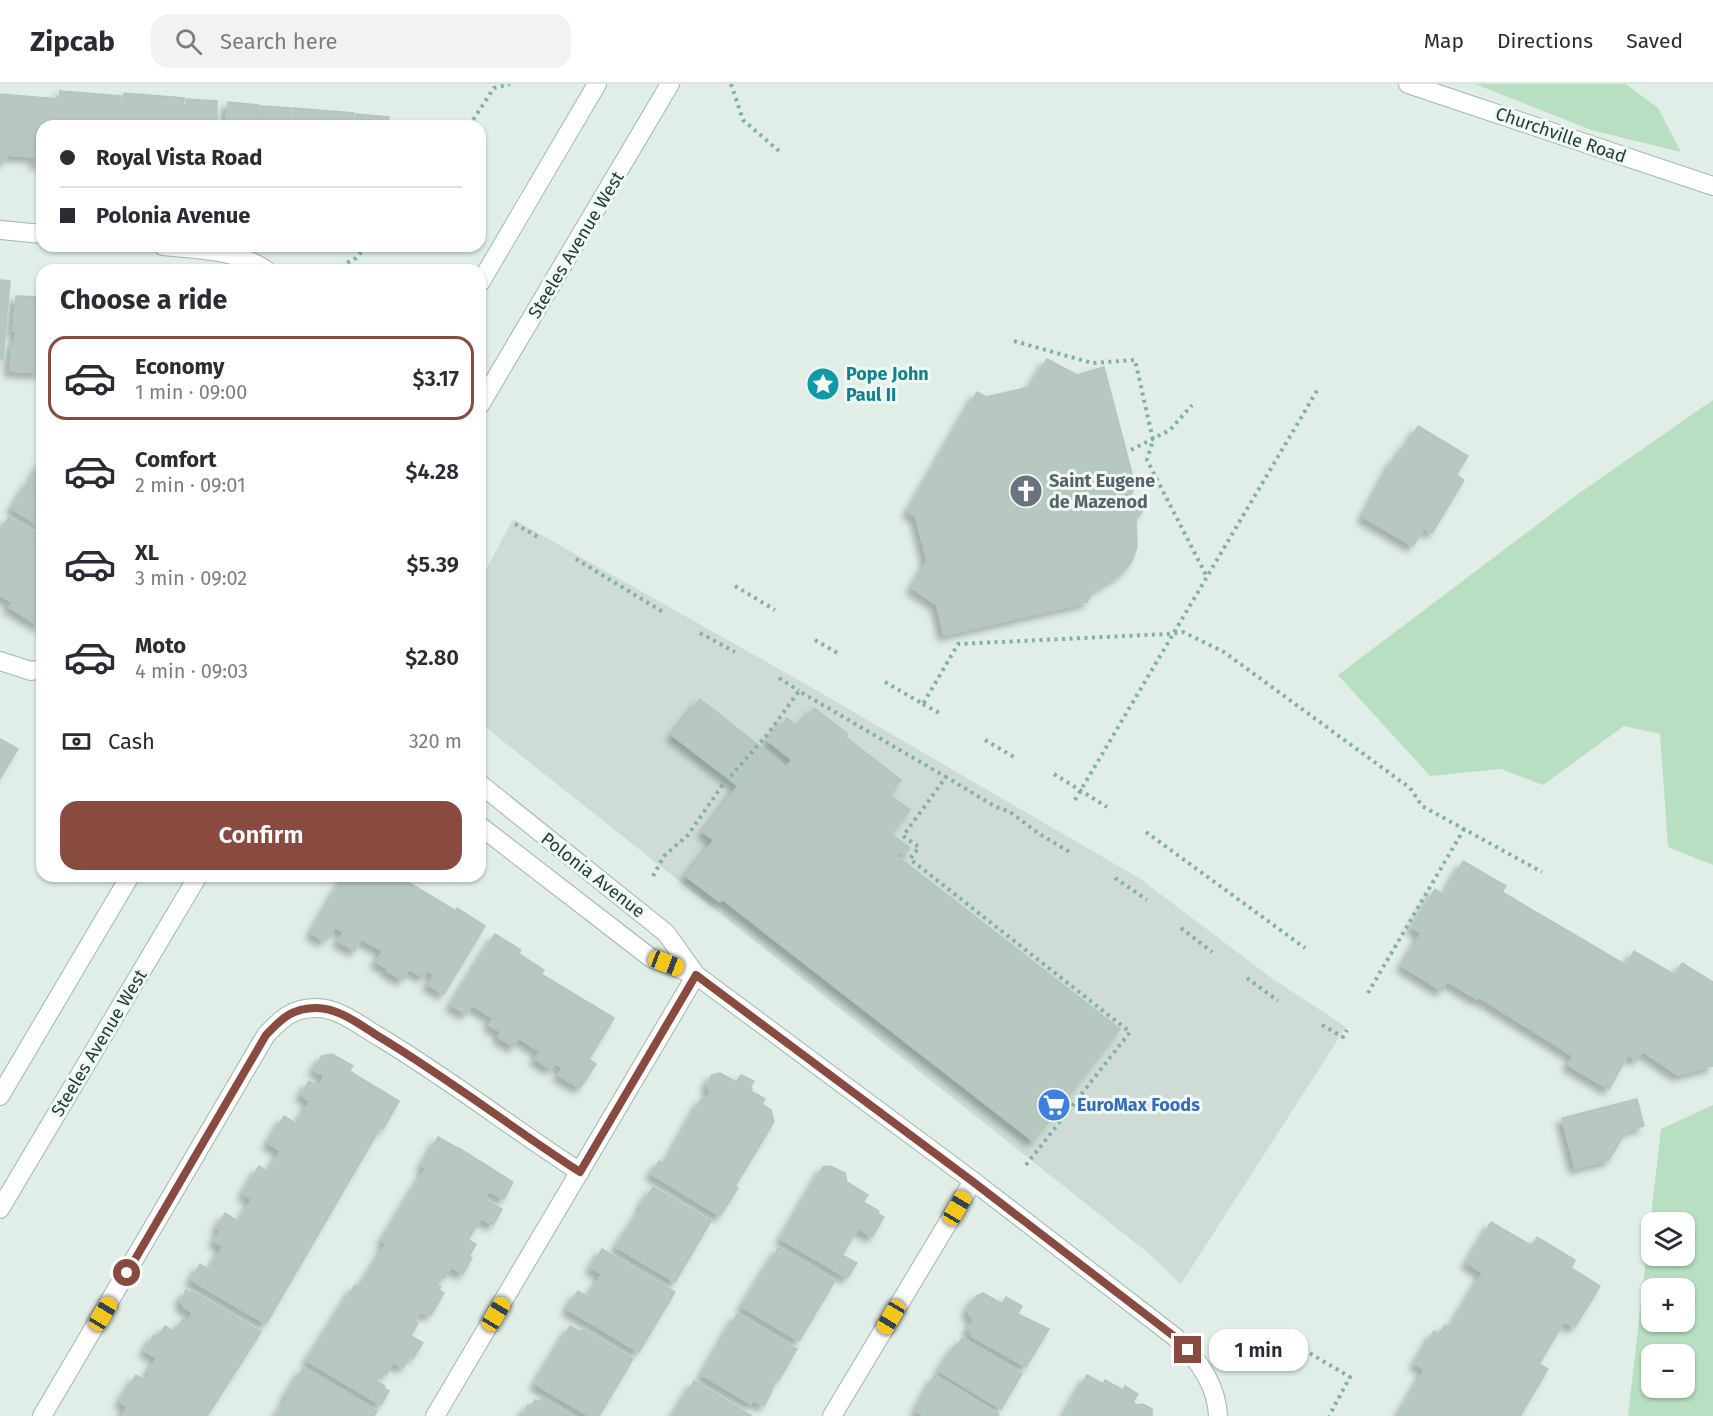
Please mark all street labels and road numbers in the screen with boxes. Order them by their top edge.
street label: Churchville Road [1493,102,1629,168]
street label: Steeles Avenue West [523,167,629,323]
street label: Polonia Avenue [537,828,649,922]
street label: Steeles Avenue West [46,965,152,1121]

